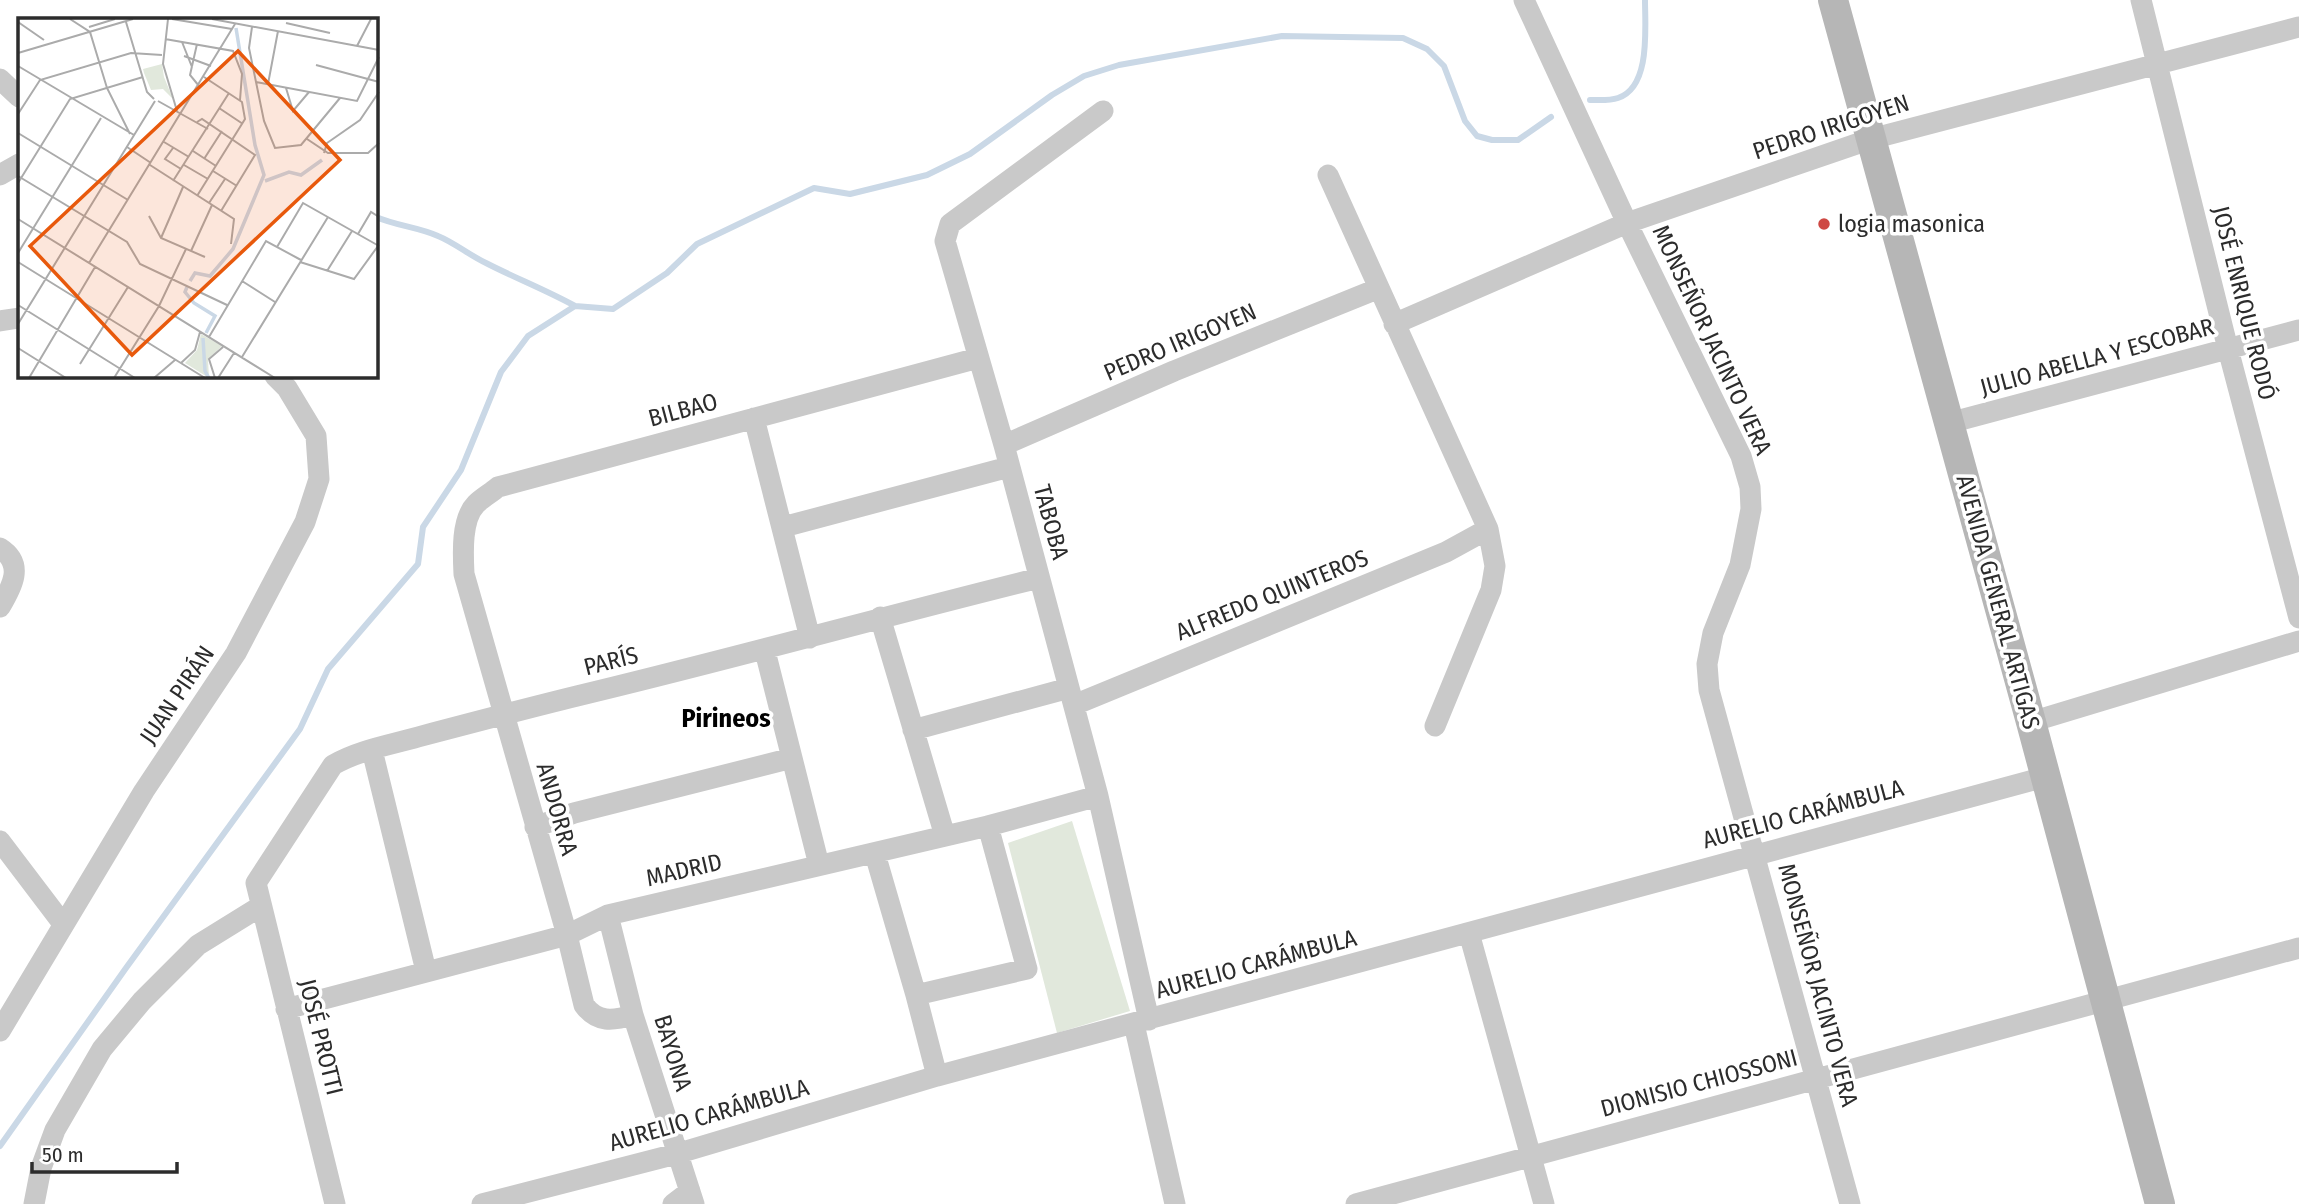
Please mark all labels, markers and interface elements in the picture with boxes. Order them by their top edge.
inset map [18,18,378,378]
street label: PEDRO IRIGOYEN [1749,89,1913,165]
street label: JOSÉ ENRIQUE RODÓ [2206,203,2283,403]
place label: logia masonica [1838,210,1985,238]
marker: logia masonica [1816,216,1832,232]
street label: MONSEÑOR JACINTO VERA [1646,221,1778,460]
street label: PEDRO IRIGOYEN [1100,297,1260,387]
street label: JULIO ABELLA Y ESCOBAR [1977,312,2217,402]
street label: BILBAO [645,387,721,433]
street label: AVENIDA GENERAL ARTIGAS [1951,472,2045,732]
street label: TABOBA [1028,481,1075,563]
street label: ALFREDO QUINTEROS [1172,544,1372,646]
street label: JUAN PIRÁN [133,640,220,749]
street label: PARÍS [581,640,641,681]
district label: Pirineos [681,703,771,734]
street label: ANDORRA [530,759,584,859]
street label: AURELIO CARÁMBULA [1699,773,1907,854]
street label: MADRID [643,848,725,892]
street label: MONSEÑOR JACINTO VERA [1772,861,1864,1110]
street label: AURELIO CARÁMBULA [1152,923,1360,1004]
street label: JOSÉ PROTTI [293,976,350,1098]
street label: BAYONA [648,1012,698,1095]
street label: DIONISIO CHIOSSONI [1598,1043,1800,1123]
street label: AURELIO CARÁMBULA [606,1072,812,1157]
scale bar [32,1130,177,1174]
text: 50 m [42,1142,84,1168]

